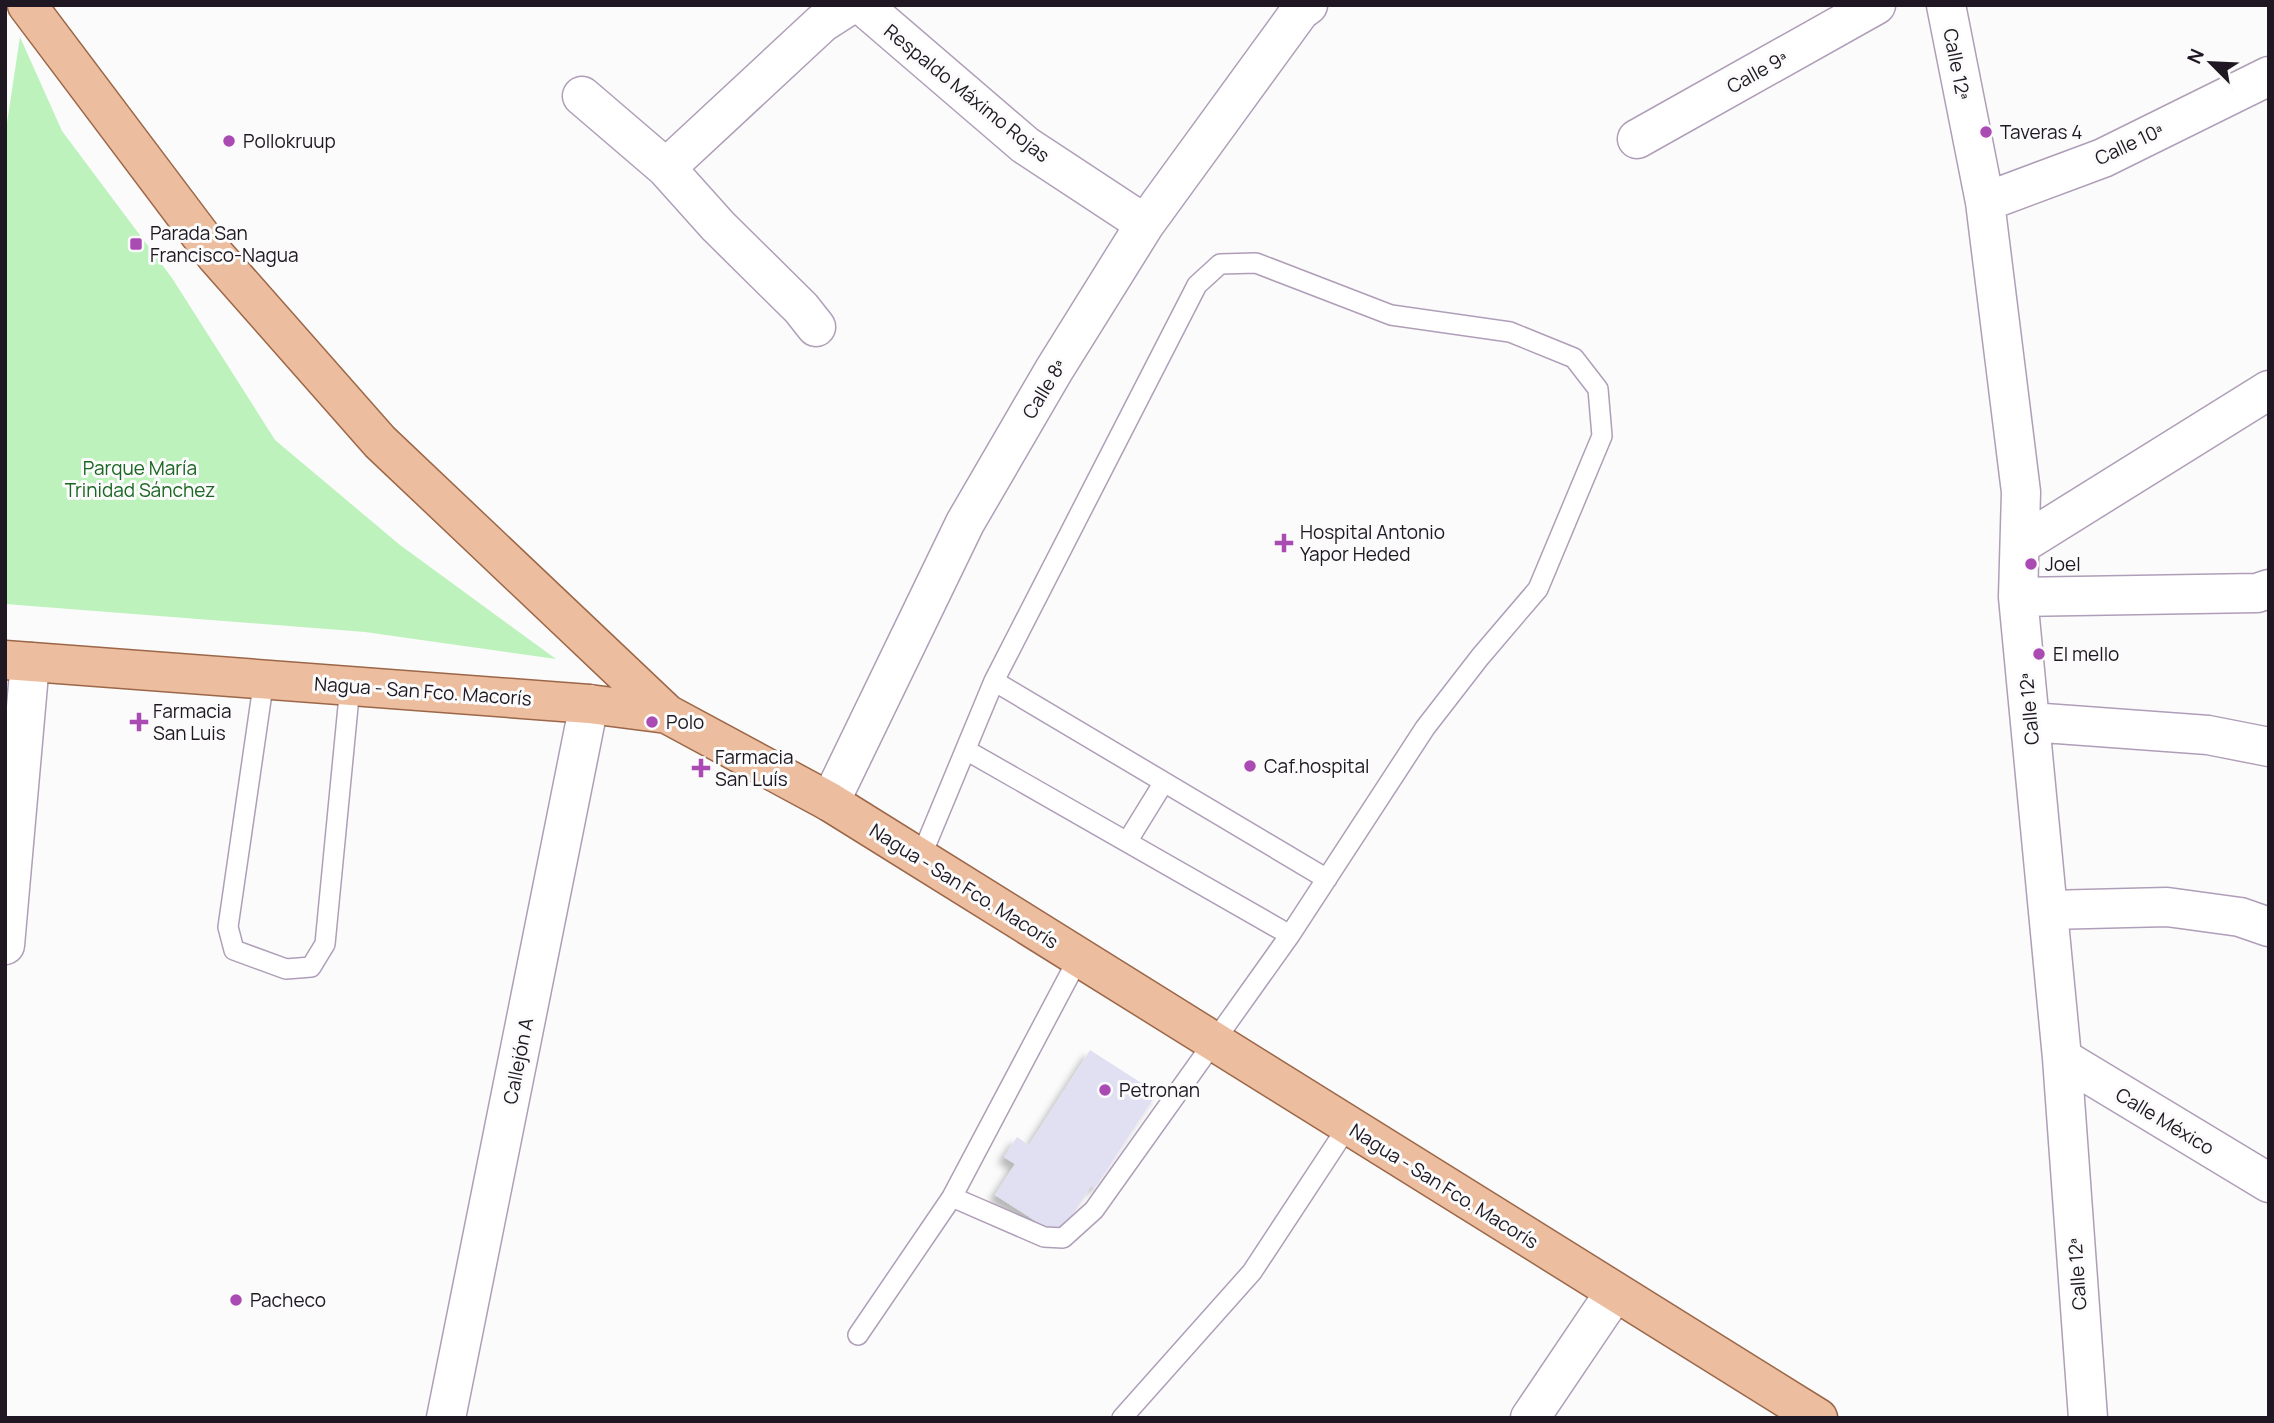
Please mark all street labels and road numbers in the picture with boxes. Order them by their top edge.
street label: Respaldo Máximo Rojas [879,18,1055,168]
street label: Calle 12ª [1937,26,1977,102]
street label: Calle 9ª [1722,45,1792,99]
street label: Calle 10ª [2090,117,2168,171]
street label: Calle 8ª [1016,354,1072,424]
street label: Nagua - San Fco. Macorís [313,670,533,712]
street label: Calle 12ª [2013,672,2045,746]
street label: Nagua - San Fco. Macorís [865,817,1063,955]
street label: Callejón A [497,1016,539,1106]
street label: Calle México [2111,1081,2219,1161]
street label: Nagua - San Fco. Macorís [1345,1117,1543,1255]
street label: Calle 12ª [2062,1237,2092,1311]

